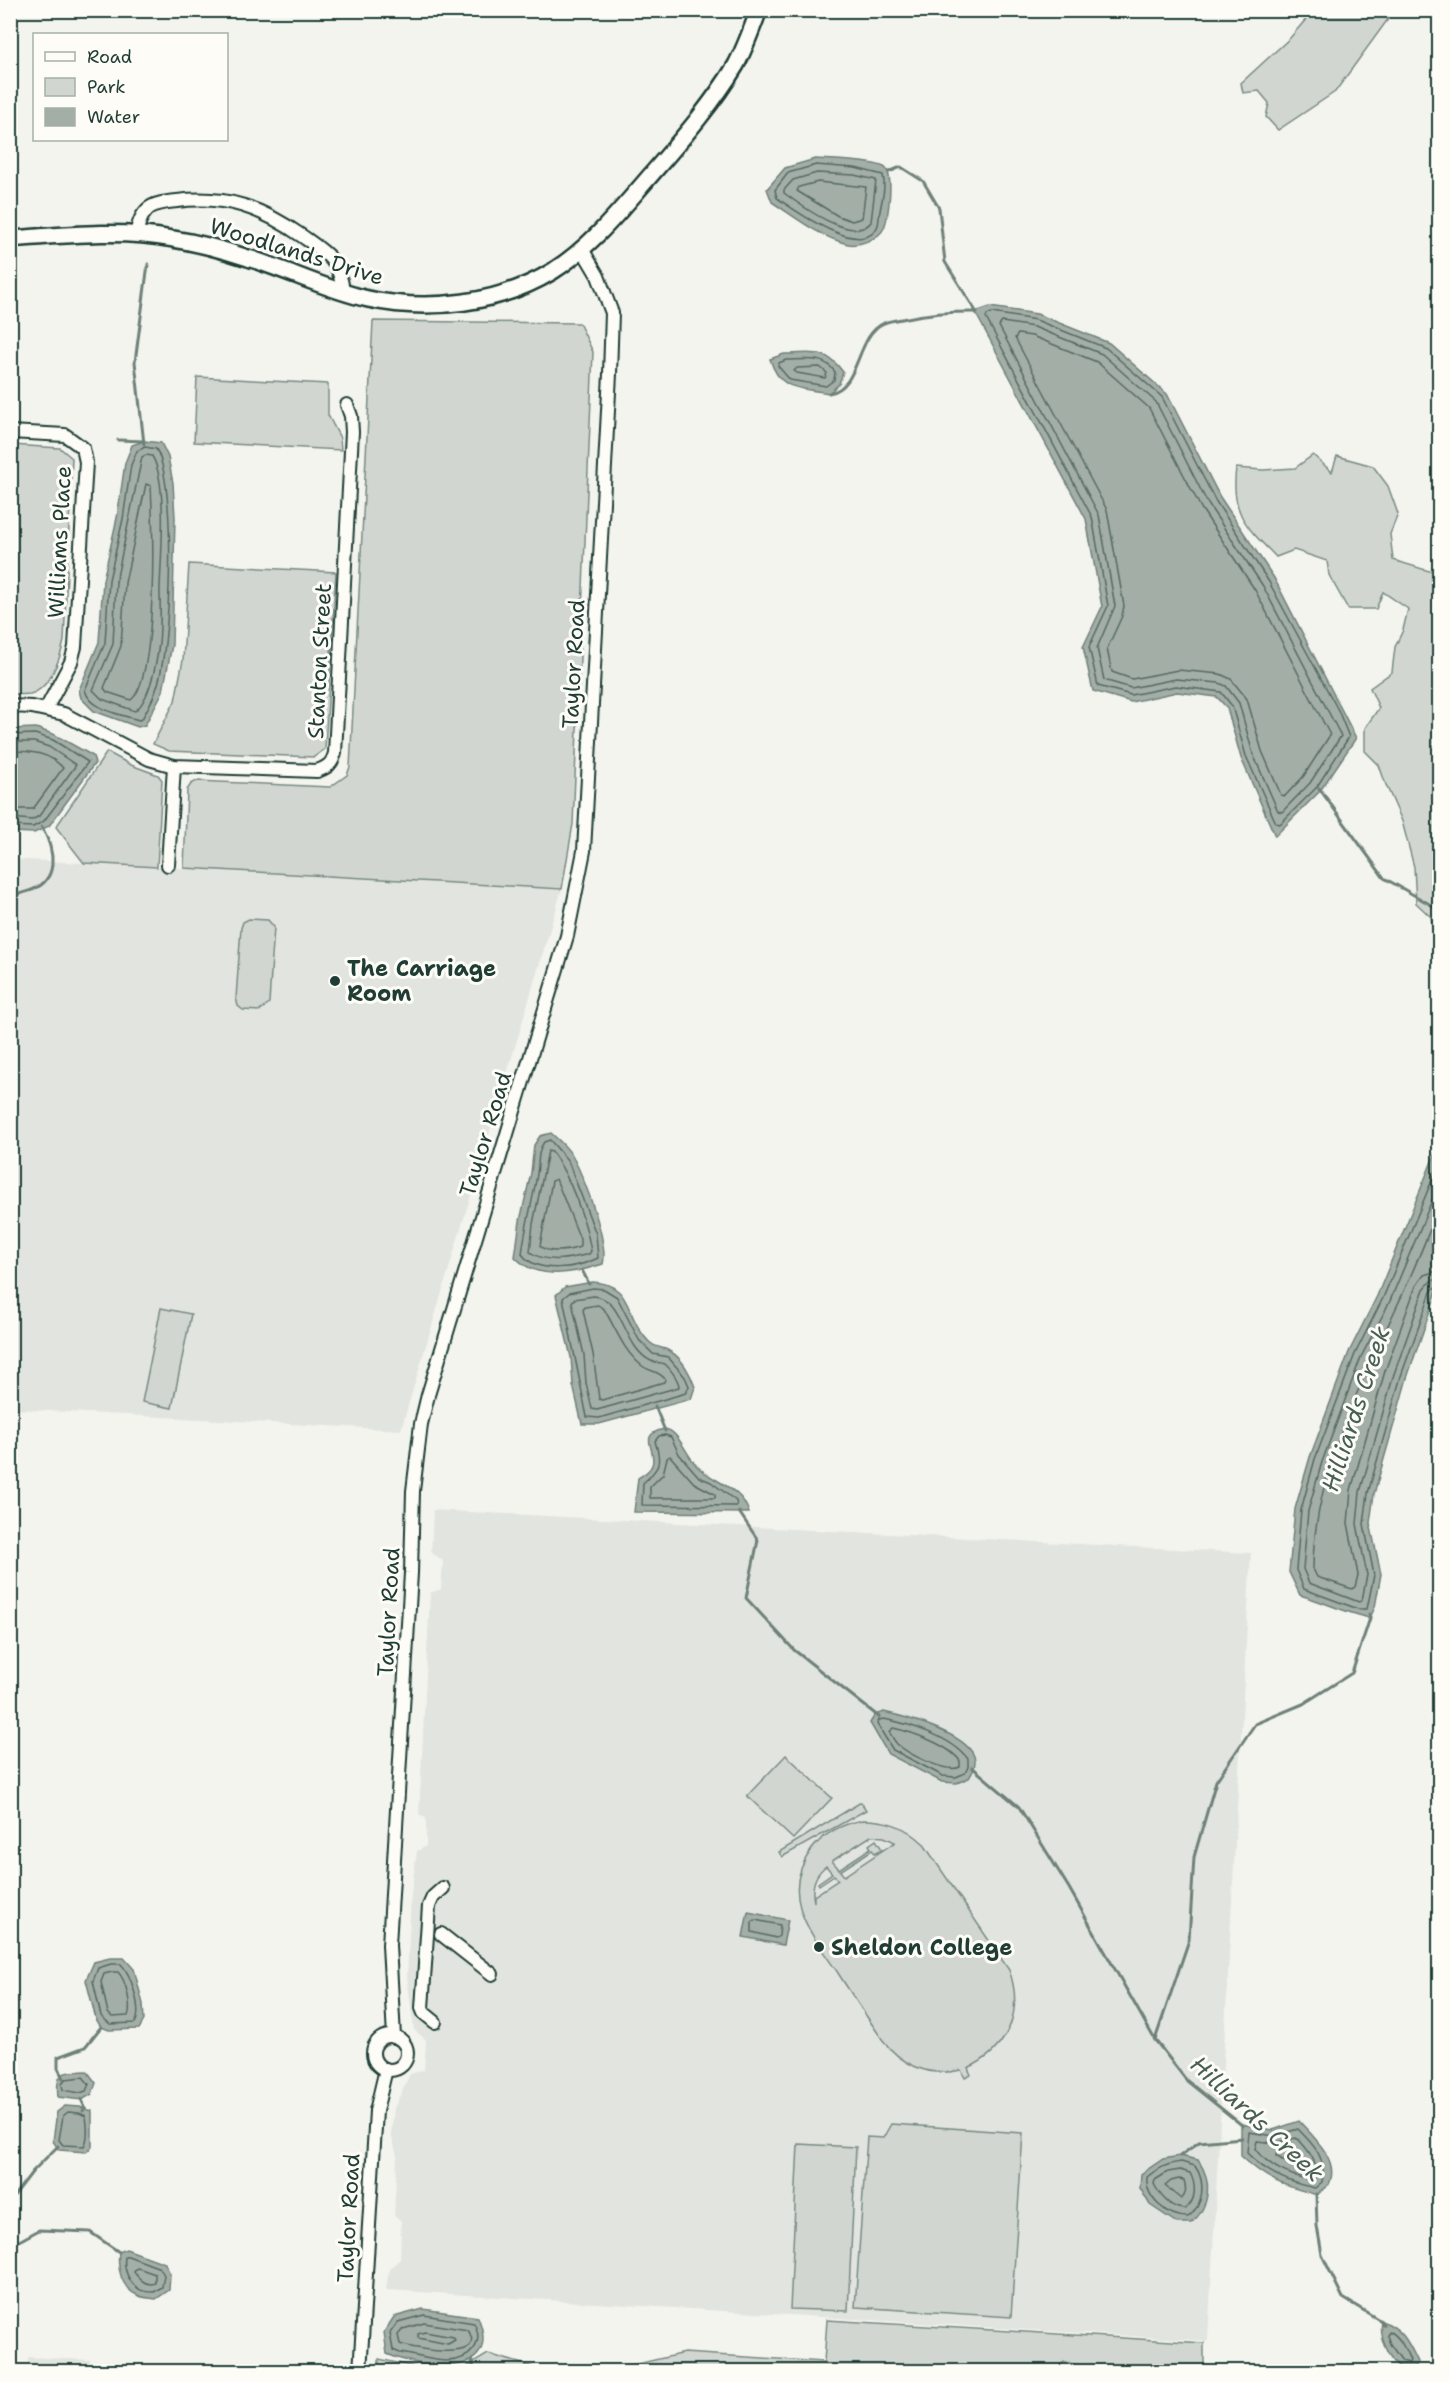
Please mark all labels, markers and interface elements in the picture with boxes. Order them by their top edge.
legend [33,33,228,141]
text: Road [87,45,132,69]
text: Park [87,75,126,99]
text: Water [87,105,140,129]
street label: Woodlands Drive [206,211,387,292]
street label: Williams Place [41,465,78,619]
street label: Stanton Street [301,582,338,740]
street label: Taylor Road [556,599,591,729]
place label: The Carriage Room [347,954,496,1008]
marker: The Carriage Room [328,974,342,988]
street label: Taylor Road [453,1068,518,1200]
water label: Hilliards Creek [1314,1322,1398,1496]
street label: Taylor Road [371,1547,406,1677]
place label: Sheldon College [831,1933,1012,1962]
marker: Sheldon College [812,1940,826,1954]
water label: Hilliards Creek [1183,2049,1331,2189]
street label: Taylor Road [331,2153,366,2283]

